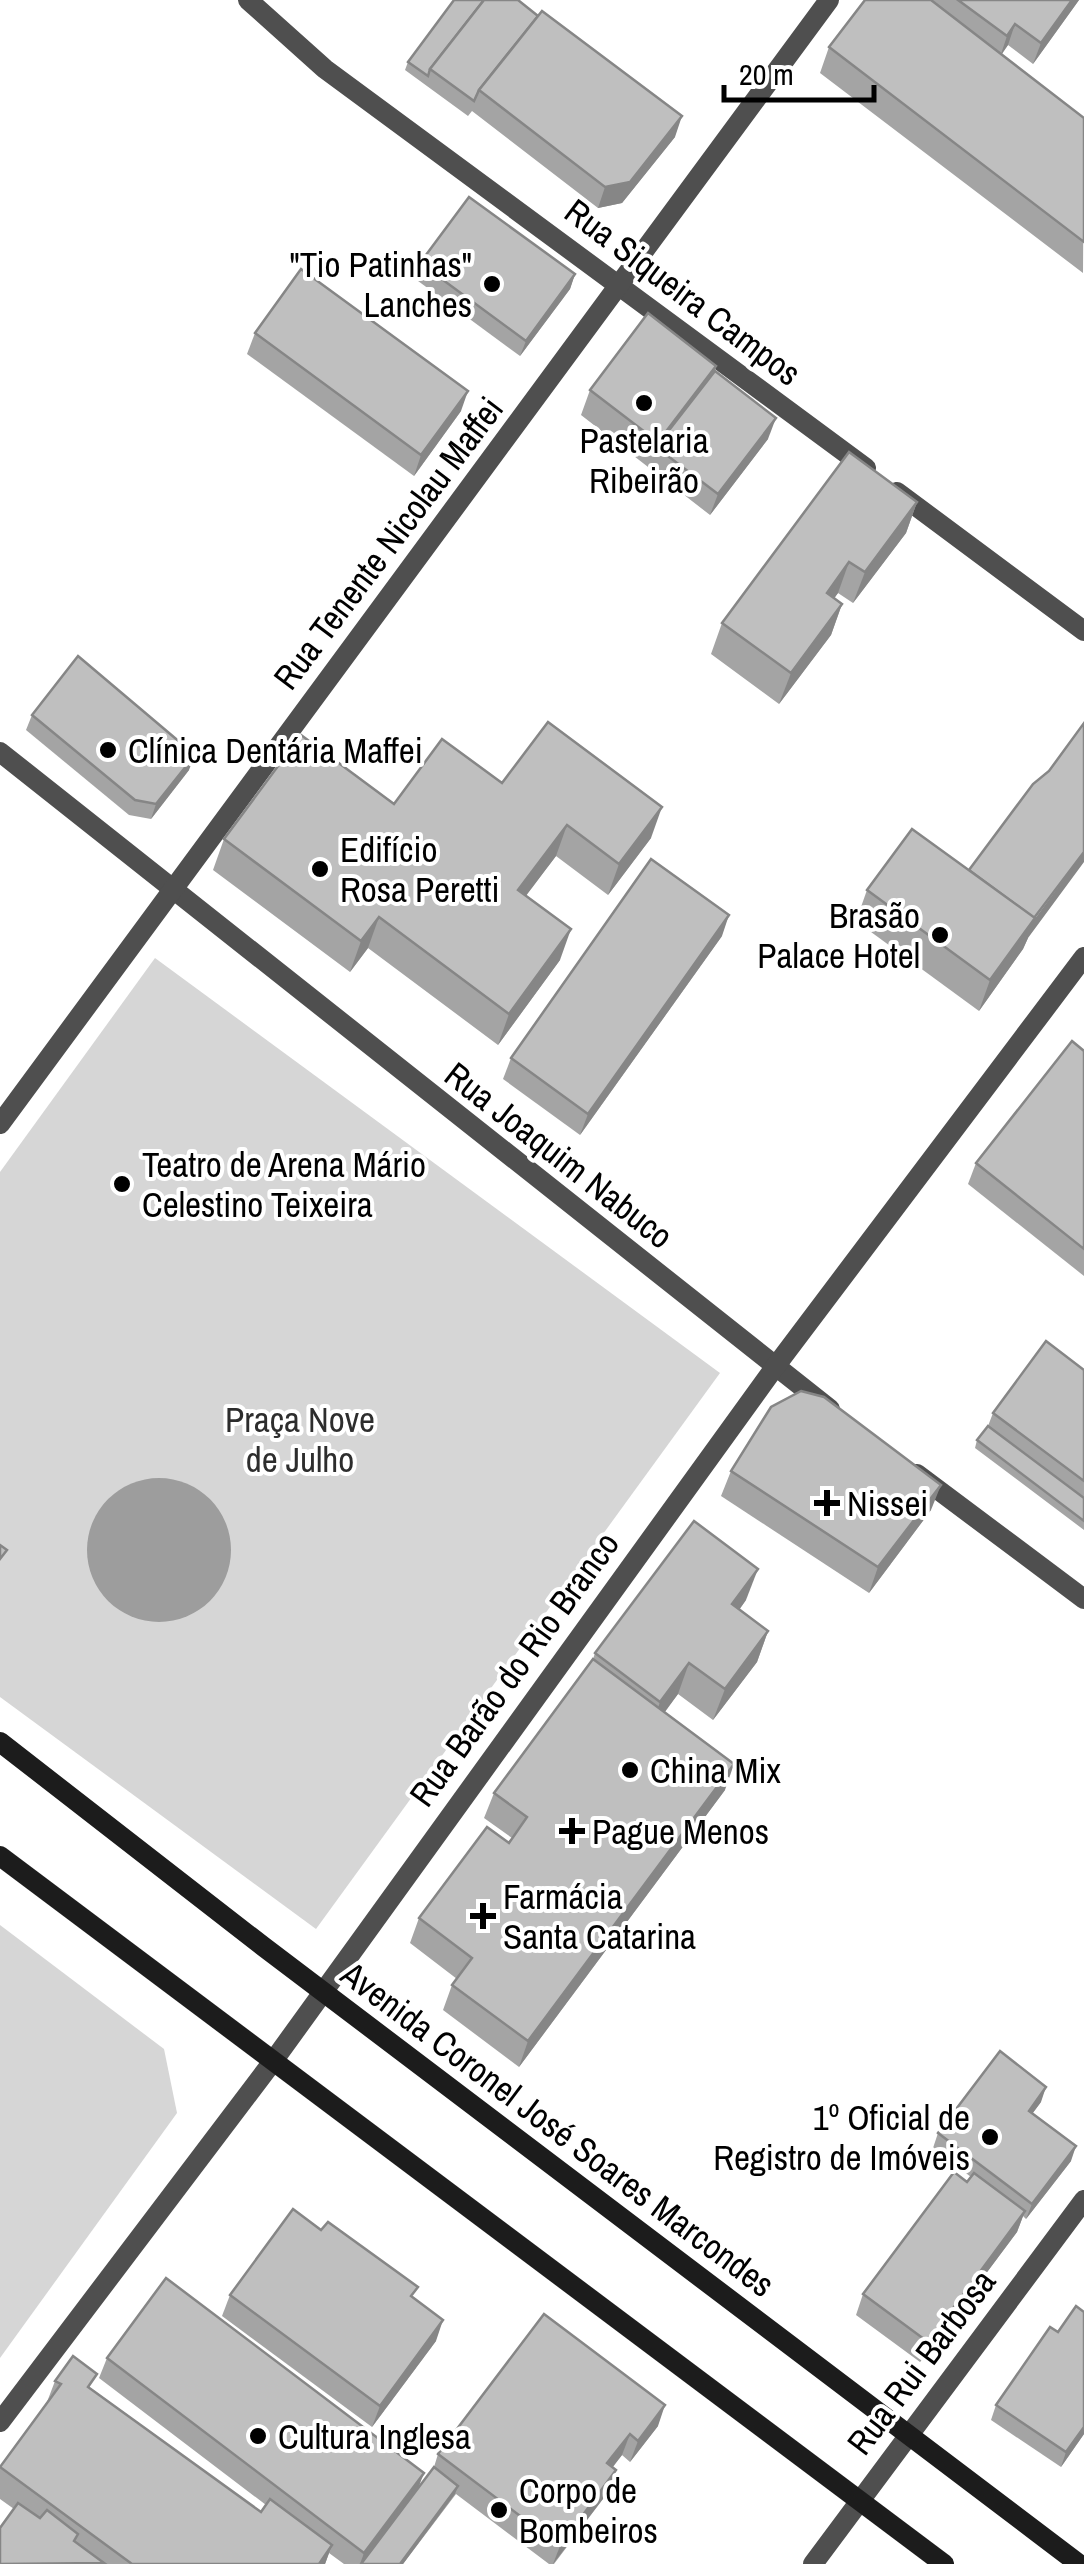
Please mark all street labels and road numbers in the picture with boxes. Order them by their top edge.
street label: Rua Siqueira Campos [555,188,811,396]
street label: Rua Tenente Nicolau Maffei [262,387,514,699]
street label: Rua Joaquim Nabuco [435,1051,683,1259]
street label: Rua Barão do Rio Branco [398,1522,630,1816]
street label: Avenida Coronel José Soares Marcondes [331,1950,784,2307]
street label: Rua Rui Barbosa [836,2260,1006,2464]

